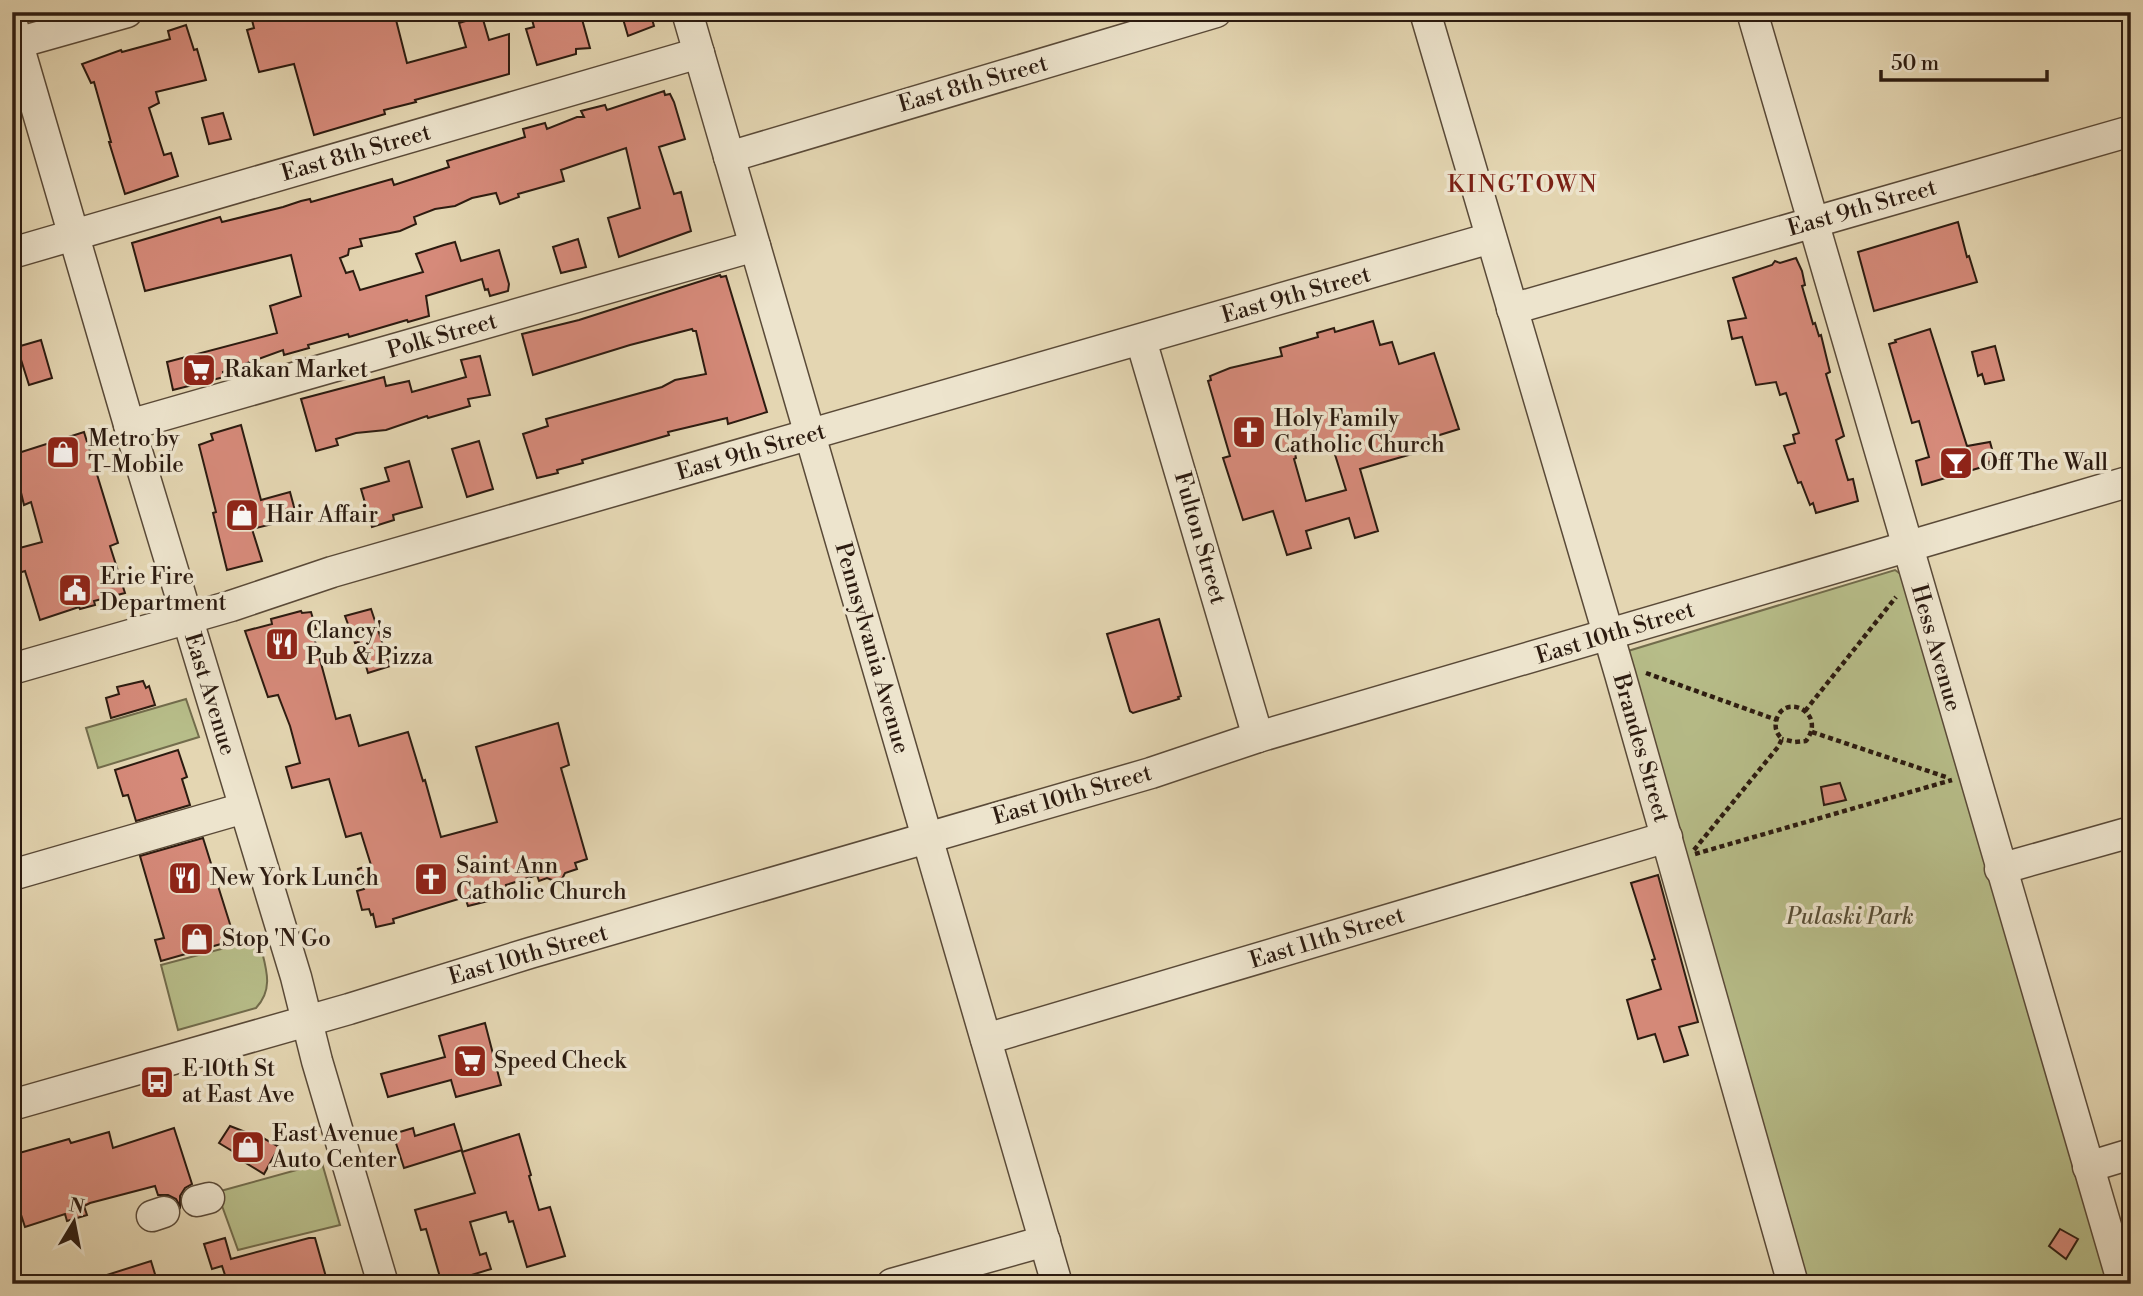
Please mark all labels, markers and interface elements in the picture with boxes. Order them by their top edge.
scale bar [1881,38,2047,82]
street label: East 8th Street [895,49,1051,119]
text: 50 m [1891,51,1939,77]
street label: East 8th Street [278,118,434,188]
district label: KINGTOWN [1447,170,1599,200]
street label: East 9th Street [1784,173,1940,243]
street label: East 9th Street [1218,260,1374,330]
street label: Polk Street [384,307,500,365]
supermarket icon: Rakan Market [180,351,218,389]
place label: Rakan Market [224,356,368,384]
place label: Holy Family Catholic Church [1274,405,1445,459]
church icon: Holy Family Catholic Church [1230,413,1268,451]
street label: East 9th Street [673,417,829,487]
place label: Metro by T-Mobile [88,425,184,479]
shop icon: Metro by T-Mobile [44,433,82,471]
bar icon: Off The Wall [1937,444,1975,482]
place label: Off The Wall [1980,449,2108,477]
street label: Fulton Street [1168,468,1232,608]
shop icon: Hair Affair [223,496,261,534]
place label: Hair Affair [266,501,378,529]
street label: Pennsylvania Avenue [828,539,916,757]
place label: Erie Fire Department [100,563,227,617]
public building icon: Erie Fire Department [56,571,94,609]
street label: Hess Avenue [1905,581,1967,715]
street label: East 10th Street [1532,596,1698,670]
place label: Clancy's Pub & Pizza [306,617,433,671]
restaurant icon: Clancy's Pub & Pizza [263,625,301,663]
street label: East Avenue [178,629,242,759]
street label: Brandes Street [1606,669,1676,826]
street label: East 10th Street [989,759,1155,831]
place label: Saint Ann Catholic Church [456,852,627,906]
restaurant icon: New York Lunch [166,859,204,897]
church icon: Saint Ann Catholic Church [412,860,450,898]
place label: New York Lunch [210,864,379,892]
street label: East 11th Street [1246,901,1408,975]
park label: Pulaski Park [1785,903,1914,931]
street label: East 10th Street [445,919,611,991]
shop icon: Stop 'N Go [178,920,216,958]
place label: Stop 'N Go [222,925,331,953]
supermarket icon: Speed Check [451,1042,489,1080]
place label: Speed Check [494,1047,627,1075]
place label: E 10th St at East Ave [182,1055,295,1109]
bus stop icon: E 10th St at East Ave [138,1063,176,1101]
place label: East Avenue Auto Center [271,1120,398,1174]
shop icon: East Avenue Auto Center [229,1128,267,1166]
north arrow [38,1188,108,1258]
text: N [67,1193,86,1219]

